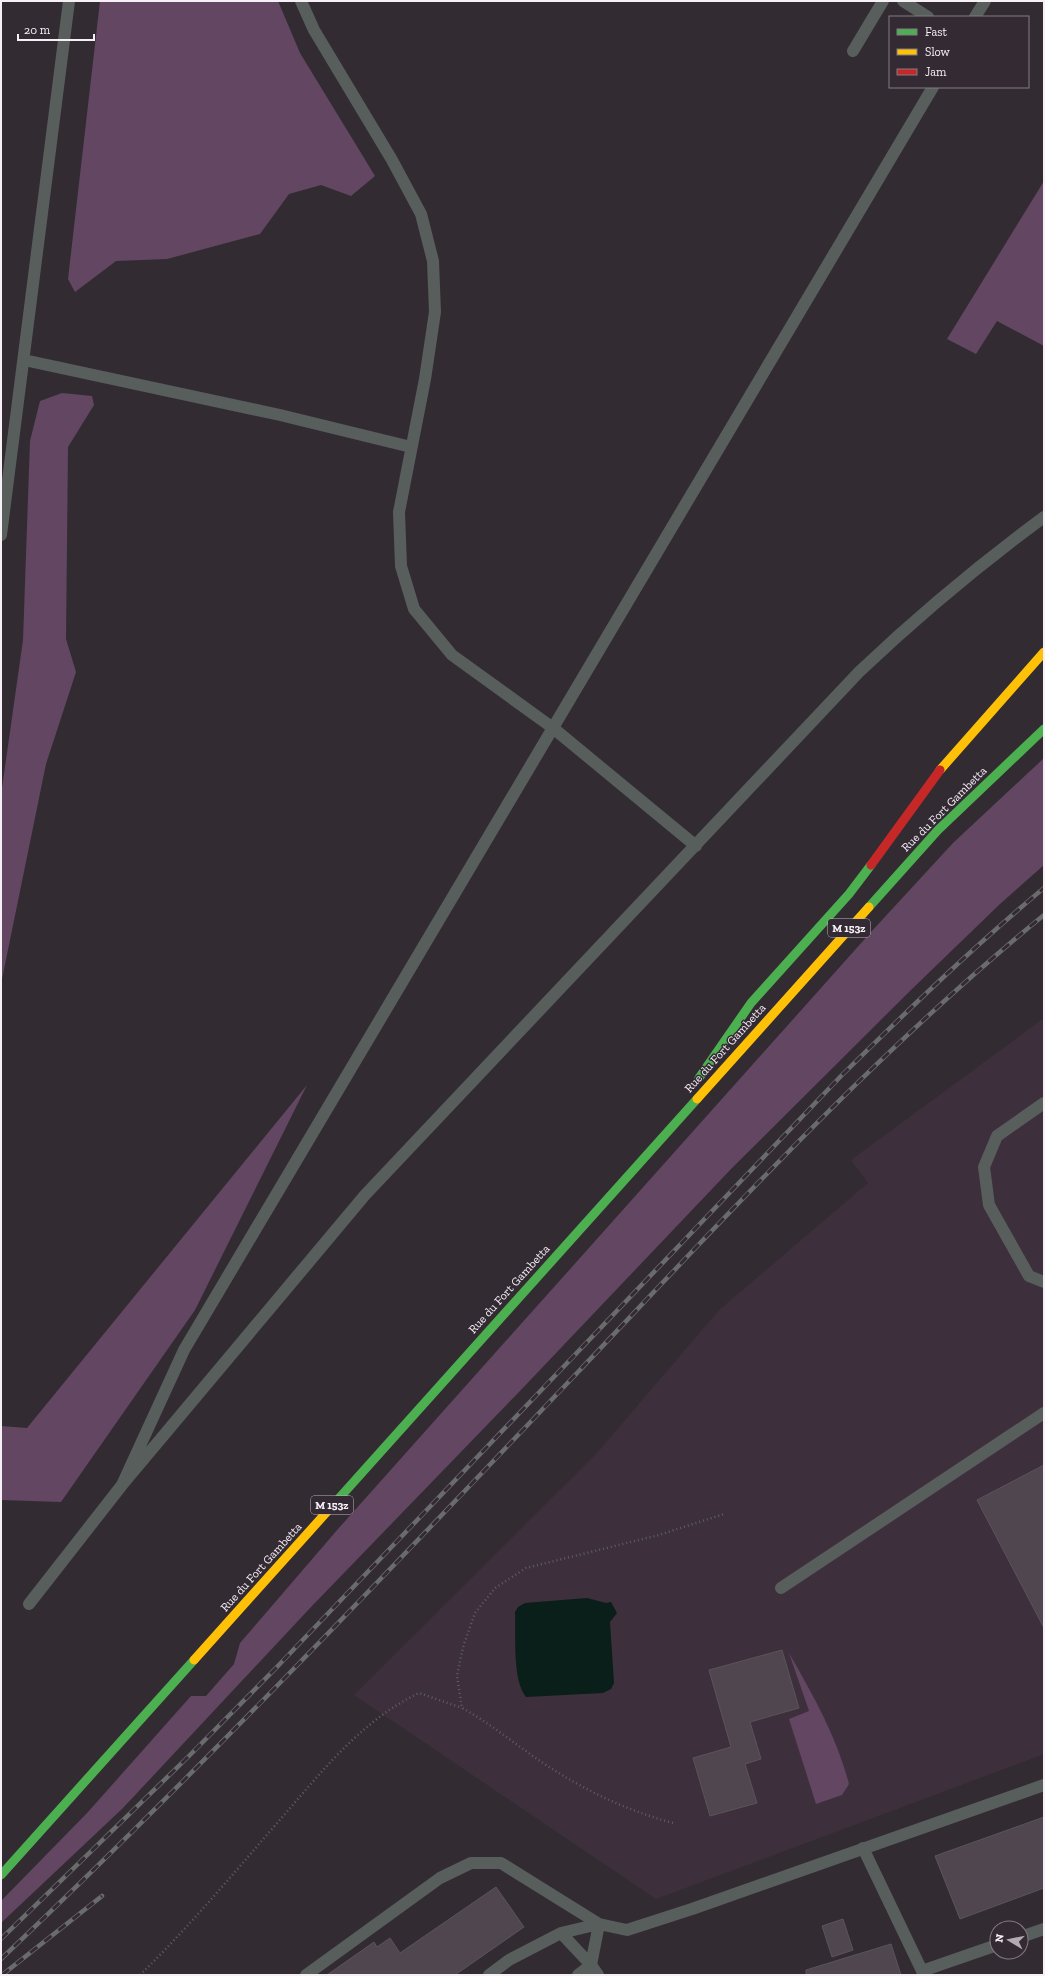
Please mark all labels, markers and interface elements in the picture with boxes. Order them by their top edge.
scale bar [18,16,94,42]
legend [889,16,1029,88]
text: 20 m [24,23,51,37]
text: Fast [925,25,948,39]
text: Slow [925,45,951,59]
text: Jam [925,65,947,79]
street label: Rue du Fort Gambetta [899,763,990,854]
road number: M 153z [828,919,870,937]
street label: Rue du Fort Gambetta [681,1001,769,1095]
street label: Rue du Fort Gambetta [465,1242,553,1336]
road number: M 153z [311,1496,353,1514]
street label: Rue du Fort Gambetta [217,1520,305,1614]
north arrow [989,1920,1029,1960]
text: N [993,1932,1007,1944]

